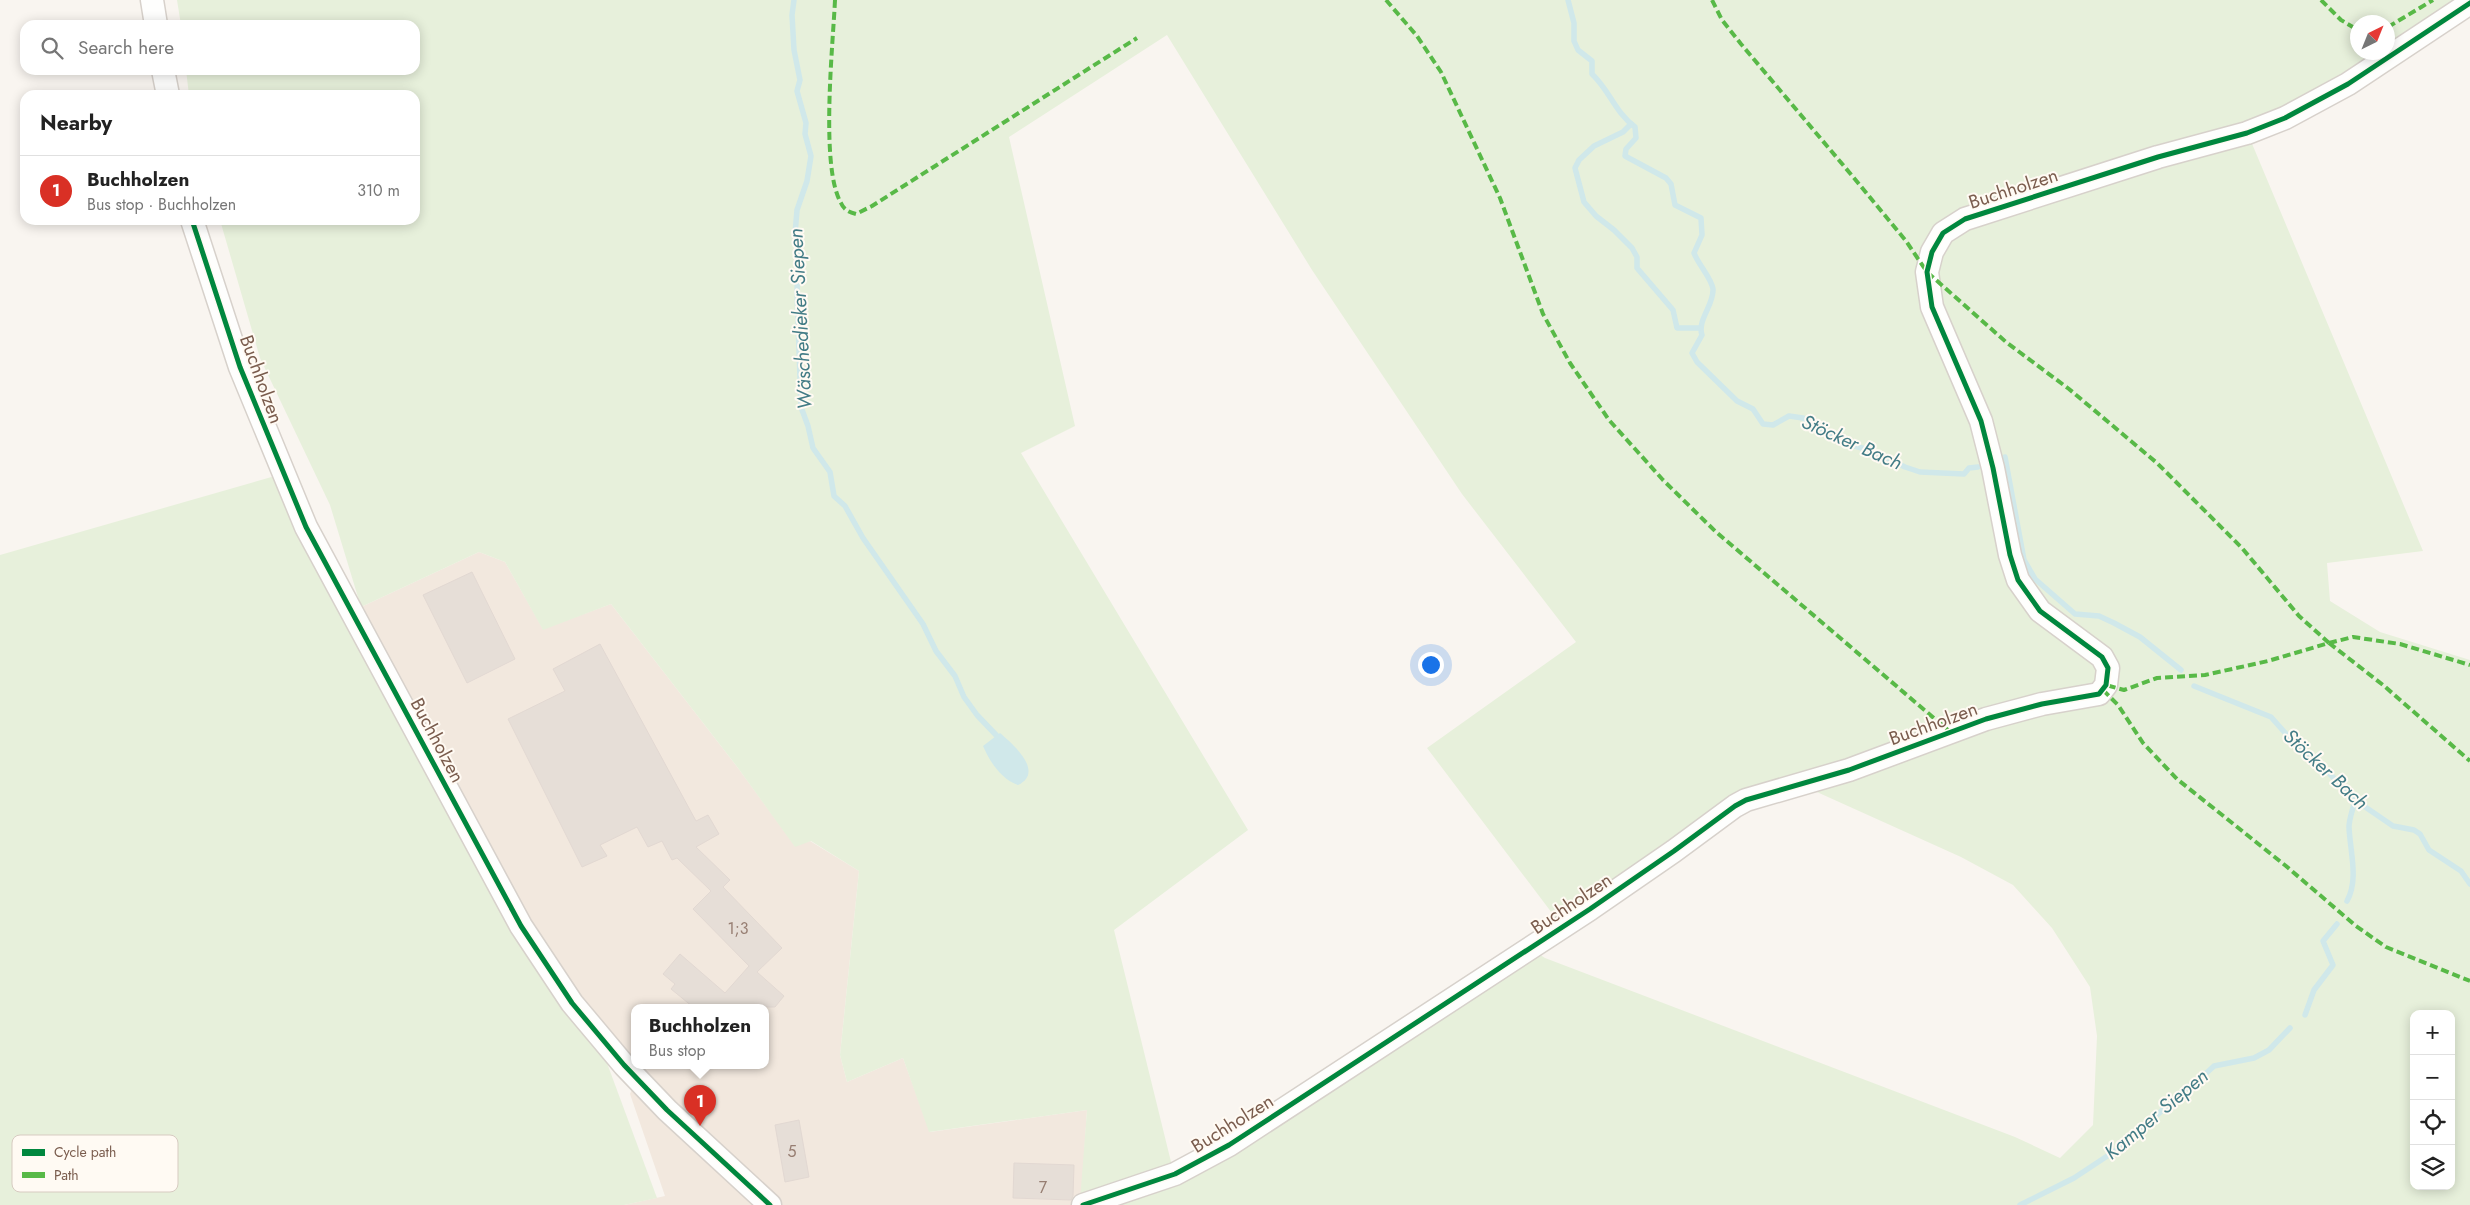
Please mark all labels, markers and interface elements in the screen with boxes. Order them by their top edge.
north arrow [2350,15,2395,60]
search box [20,20,420,75]
icon: search [38,34,66,62]
text: Search here [78,34,174,61]
text: Nearby [40,108,112,138]
street label: Buchholzen [1965,161,2061,216]
text: Buchholzen [87,166,189,193]
text: 1 [52,179,60,202]
text: 310 m [357,179,400,202]
text: Bus stop · Buchholzen [87,193,236,216]
water label: Wäschedieker Siepen [781,228,820,410]
street label: Buchholzen [233,331,290,427]
water label: Stöcker Bach [1797,407,1907,478]
your location [1418,652,1444,678]
street label: Buchholzen [404,693,471,787]
street label: Buchholzen [1885,695,1981,752]
water label: Stöcker Bach [2276,722,2375,817]
street label: Buchholzen [1525,866,1617,940]
house number: 1;3 [727,917,749,940]
popup [631,1004,769,1069]
map controls [2410,1010,2455,1190]
button: + [2410,1010,2455,1055]
text: Buchholzen [649,1012,751,1039]
text: Bus stop [649,1039,706,1062]
button: − [2410,1055,2455,1100]
water label: Kamper Siepen [2098,1062,2215,1167]
pin: 1 [684,1085,716,1126]
street label: Buchholzen [1186,1087,1279,1159]
button: locate [2410,1100,2455,1145]
legend [12,1135,178,1192]
house number: 5 [787,1140,797,1163]
text: Cycle path [54,1142,116,1162]
button: layers [2410,1145,2455,1190]
text: Path [54,1165,79,1185]
house number: 7 [1039,1176,1048,1199]

